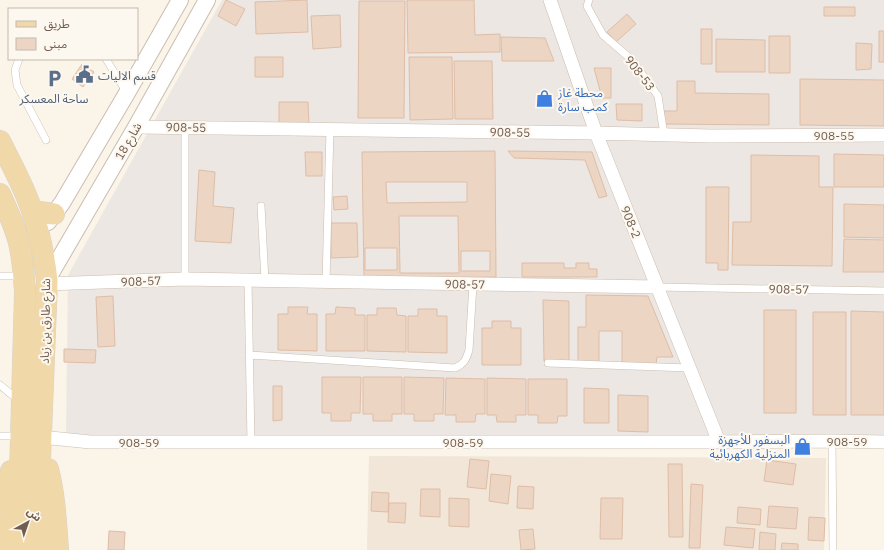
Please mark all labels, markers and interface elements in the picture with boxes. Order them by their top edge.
legend [8,8,138,60]
text: طريق [44,16,70,32]
text: مبنى [44,36,67,51]
street label: 908-53 [622,52,658,94]
public building icon: قسم الاليات [75,65,95,85]
place label: قسم الاليات [98,68,156,85]
parking icon: ساحة المعسكر [44,69,64,89]
place label: محطة غاز كمب سارة [557,85,609,114]
shop icon: محطة غاز كمب سارة [535,89,555,109]
place label: ساحة المعسكر [19,91,88,106]
street label: 908-55 [165,119,207,135]
street label: شارع 18 [111,120,146,163]
street label: 908-55 [489,124,531,140]
street label: 908-55 [814,128,854,143]
street label: 908-2 [618,204,644,240]
street label: 908-57 [120,273,162,289]
street label: 908-57 [444,276,486,292]
street label: شارع طارق بن زياد [37,278,55,364]
street label: 908-57 [768,281,810,297]
place label: البسفور للأجهزة المنزلية الكهربائية [709,432,790,461]
street label: 908-59 [827,434,867,449]
street label: 908-59 [119,435,159,450]
street label: 908-59 [443,435,483,450]
shop icon: البسفور للأجهزة المنزلية الكهربائية [793,436,813,456]
north arrow [8,502,48,542]
text: ش [24,504,45,525]

